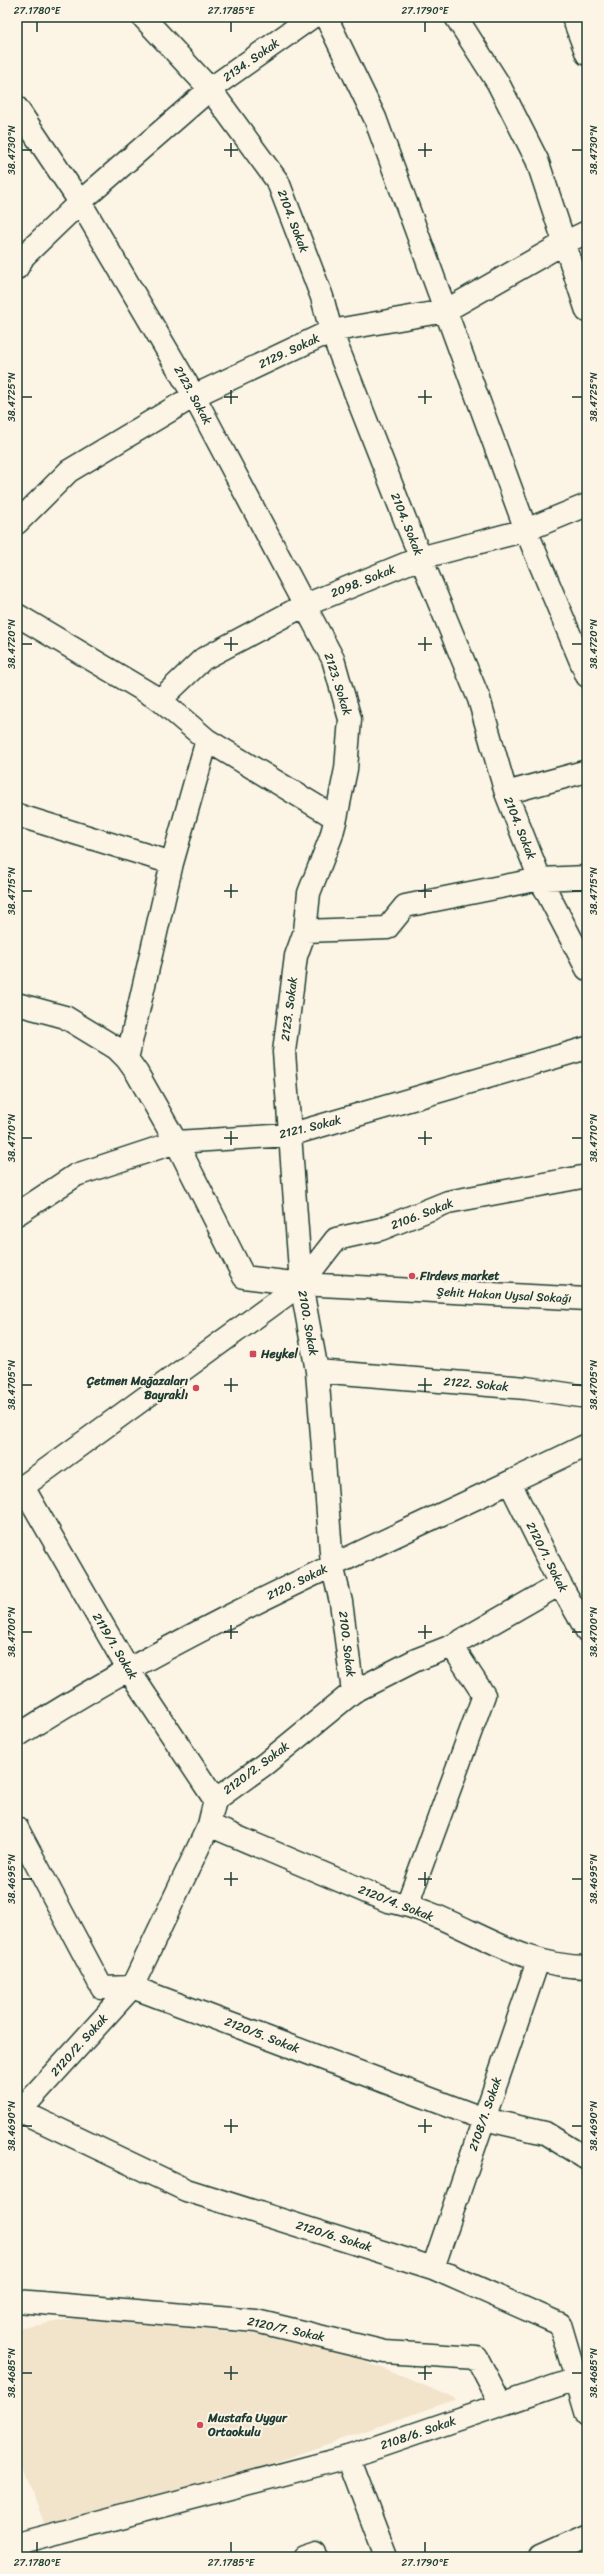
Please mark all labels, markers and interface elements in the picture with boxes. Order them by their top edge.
text: 27.1780°E [14,2,62,20]
text: 27.1785°E [208,2,256,20]
text: 27.1790°E [402,2,450,20]
street label: 2134. Sokak [218,32,285,88]
text: 38.4730°N [3,125,21,175]
text: 38.4730°N [585,125,603,175]
street label: 2104. Sokak [271,186,315,256]
street label: 2129. Sokak [255,327,324,375]
street label: 2123. Sokak [168,361,219,429]
text: 38.4725°N [3,372,21,422]
text: 38.4725°N [585,372,603,422]
street label: 2104. Sokak [384,489,430,559]
street label: 2098. Sokak [327,558,399,604]
text: 38.4720°N [3,619,21,669]
text: 38.4720°N [585,619,603,669]
street label: 2123. Sokak [318,650,359,719]
street label: 2104. Sokak [497,793,543,863]
text: 38.4715°N [3,867,21,915]
text: 38.4715°N [585,867,603,915]
street label: 2123. Sokak [274,975,304,1042]
street label: 2121. Sokak [277,1109,344,1145]
text: 38.4710°N [3,1114,21,1162]
text: 38.4710°N [585,1114,603,1162]
street label: 2106. Sokak [387,1192,457,1236]
place label: Firdevs market [419,1265,500,1287]
marker: Firdevs market [407,1271,417,1281]
street label: Şehit Hakan Uysal Sokağı [436,1280,572,1310]
street label: 2100. Sokak [291,1288,325,1358]
place label: Heykel [260,1343,298,1365]
marker: Heykel [248,1349,258,1359]
text: 38.4705°N [3,1360,21,1410]
text: 38.4705°N [585,1360,603,1410]
place label: Çetmen Mağazaları Bayraklı [86,1370,189,1406]
street label: 2122. Sokak [443,1370,510,1398]
marker: Çetmen Mağazaları Bayraklı [191,1383,201,1393]
street label: 2120/1. Sokak [520,1518,575,1597]
street label: 2120. Sokak [263,1557,332,1606]
text: 38.4700°N [3,1607,21,1657]
text: 38.4700°N [585,1607,603,1657]
street label: 2119/1. Sokak [86,1608,144,1684]
street label: 2100. Sokak [332,1610,362,1679]
street label: 2120/2. Sokak [218,1735,295,1800]
text: 38.4695°N [3,1854,21,1904]
text: 38.4695°N [585,1854,603,1904]
street label: 2120/4. Sokak [355,1879,437,1928]
street label: 2120/2. Sokak [45,2008,114,2082]
street label: 2120/5. Sokak [221,2011,303,2060]
street label: 2108/1. Sokak [462,2073,508,2154]
text: 38.4690°N [3,2101,21,2151]
text: 38.4690°N [585,2101,603,2151]
street label: 2120/6. Sokak [293,2214,375,2258]
street label: 2120/7. Sokak [245,2310,327,2348]
text: 38.4685°N [3,2348,21,2398]
text: 38.4685°N [585,2348,603,2398]
place label: Mustafa Uygur Ortaokulu [207,2407,288,2443]
street label: 2108/6. Sokak [377,2410,459,2456]
marker: Mustafa Uygur Ortaokulu [195,2420,205,2430]
text: 27.1780°E [14,2554,62,2572]
text: 27.1785°E [208,2554,256,2572]
text: 27.1790°E [402,2554,450,2572]

